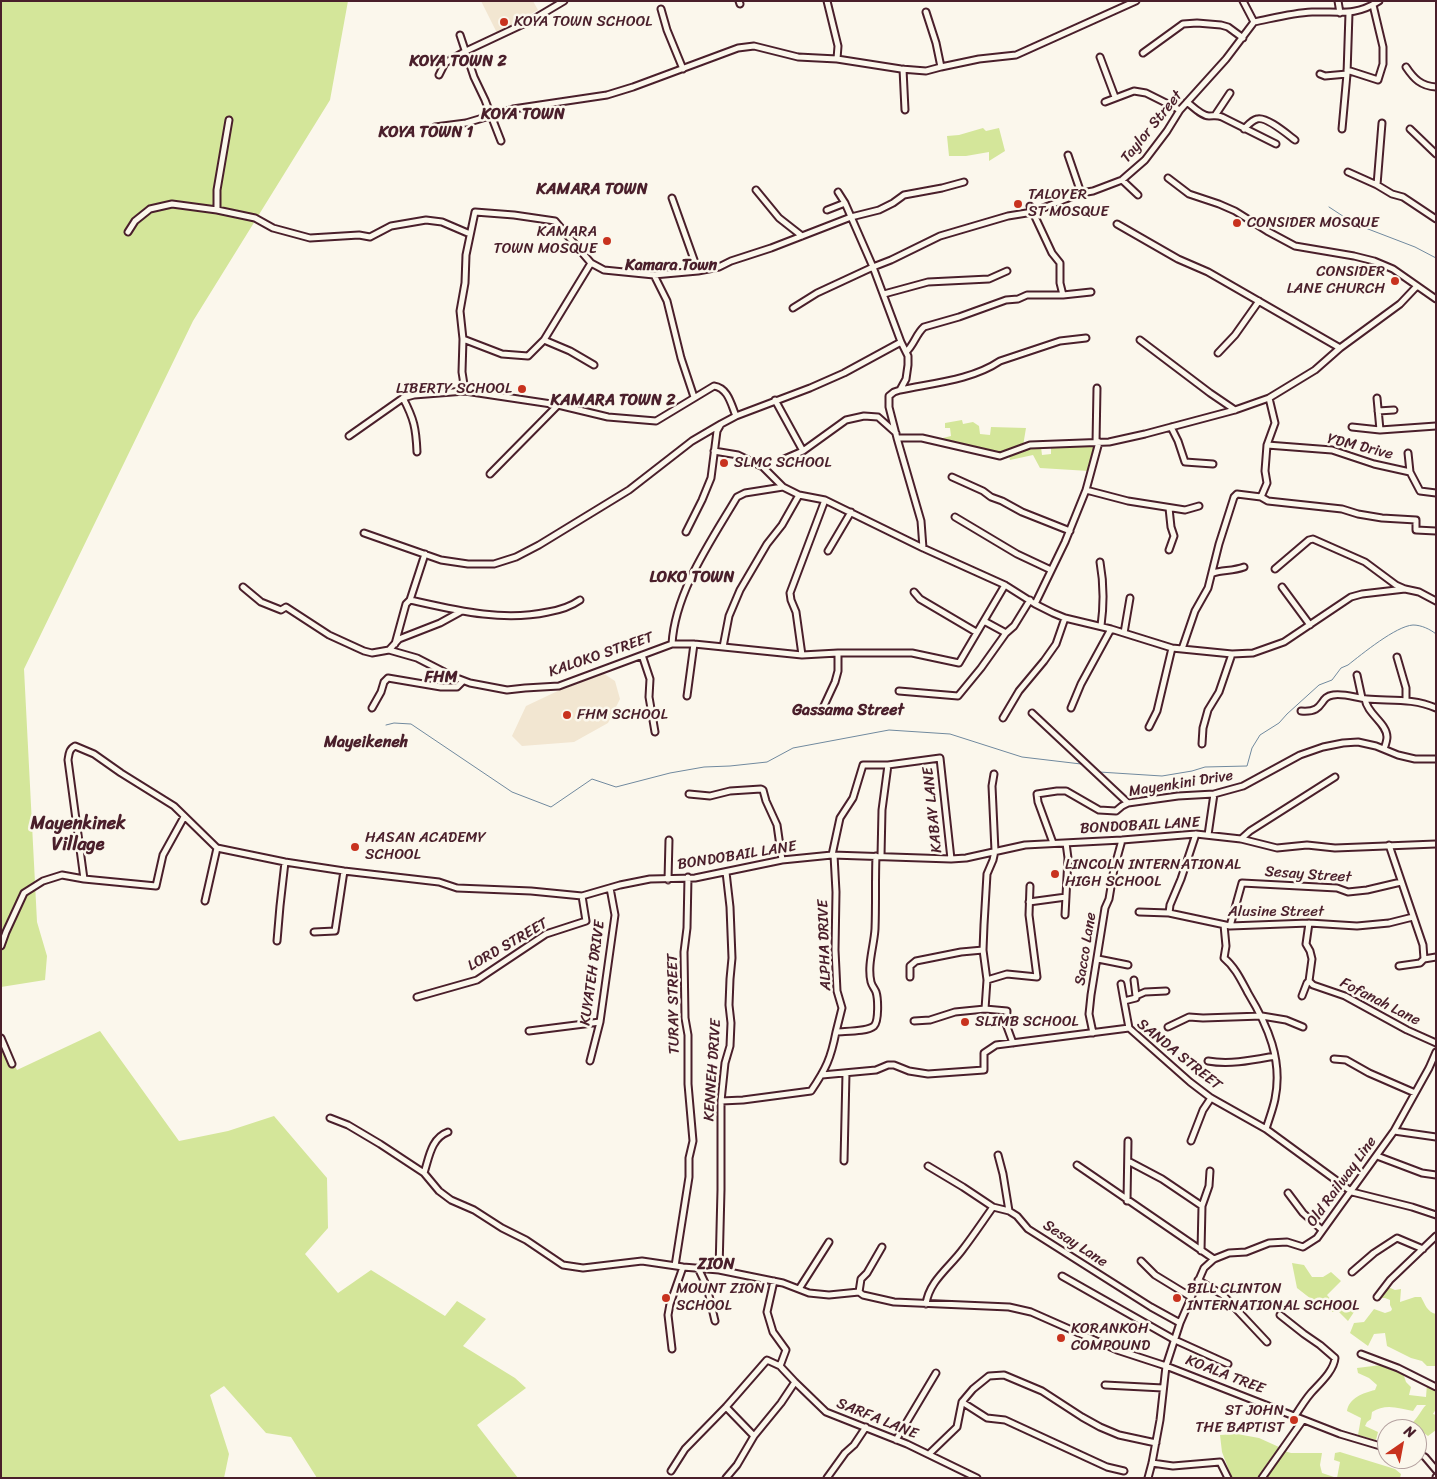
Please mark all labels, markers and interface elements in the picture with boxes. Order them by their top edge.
place label: KOYA TOWN SCHOOL [514,13,652,31]
marker: KOYA TOWN SCHOOL [498,16,510,28]
district label: KOYA TOWN 2 [409,52,507,72]
street label: Taylor Street [1117,87,1187,167]
district label: KOYA TOWN [481,105,565,125]
district label: KOYA TOWN 1 [379,123,473,143]
district label: KAMARA TOWN [536,180,648,200]
place label: TALOYER ST MOSQUE [1028,186,1109,221]
marker: TALOYER ST MOSQUE [1012,198,1024,210]
place label: CONSIDER MOSQUE [1247,214,1379,232]
marker: CONSIDER MOSQUE [1231,217,1243,229]
place label: KAMARA TOWN MOSQUE [494,223,597,258]
marker: KAMARA TOWN MOSQUE [601,235,613,247]
district label: Kamara Town [625,256,717,276]
place label: CONSIDER LANE CHURCH [1287,263,1385,298]
marker: CONSIDER LANE CHURCH [1389,275,1401,287]
place label: LIBERTY SCHOOL [396,380,512,398]
marker: LIBERTY SCHOOL [516,383,528,395]
district label: KAMARA TOWN 2 [551,391,675,411]
street label: YDM Drive [1325,430,1395,464]
place label: SLMC SCHOOL [734,454,831,472]
marker: SLMC SCHOOL [718,457,730,469]
district label: LOKO TOWN [649,568,735,588]
street label: KALOKO STREET [546,629,656,681]
district label: FHM [425,668,457,688]
district label: Gassama Street [792,701,904,721]
place label: FHM SCHOOL [577,706,668,724]
marker: FHM SCHOOL [561,709,573,721]
district label: Mayeikeneh [324,733,408,753]
street label: KABAY LANE [920,766,946,854]
street label: Mayenkini Drive [1127,767,1235,801]
district label: Mayenkinek Village [30,813,126,856]
street label: BONDOBAIL LANE [1080,814,1200,838]
place label: HASAN ACADEMY SCHOOL [365,829,486,864]
street label: BONDOBAIL LANE [676,838,798,874]
marker: HASAN ACADEMY SCHOOL [349,841,361,853]
place label: LINCOLN INTERNATIONAL HIGH SCHOOL [1065,856,1241,891]
street label: Sesay Street [1264,863,1352,887]
marker: LINCOLN INTERNATIONAL HIGH SCHOOL [1049,868,1061,880]
street label: ALPHA DRIVE [814,899,836,991]
street label: Alusine Street [1228,903,1324,921]
street label: Sacco Lane [1071,911,1101,987]
street label: LORD STREET [465,915,551,975]
street label: KUYATEH DRIVE [577,919,609,1027]
street label: TURAY STREET [664,954,684,1054]
street label: Fofanah Lane [1337,974,1423,1030]
place label: SLIMB SCHOOL [975,1013,1079,1031]
street label: SANDA STREET [1133,1015,1225,1095]
marker: SLIMB SCHOOL [959,1016,971,1028]
street label: KENNEH DRIVE [700,1018,726,1122]
street label: Old Railway Line [1303,1133,1381,1231]
street label: Sesay Lane [1039,1216,1111,1272]
district label: ZION [697,1255,735,1275]
place label: MOUNT ZION SCHOOL [676,1280,765,1315]
place label: BILL CLINTON INTERNATIONAL SCHOOL [1187,1280,1359,1315]
marker: MOUNT ZION SCHOOL [660,1292,672,1304]
marker: BILL CLINTON INTERNATIONAL SCHOOL [1171,1292,1183,1304]
place label: KORANKOH COMPOUND [1071,1320,1150,1355]
marker: KORANKOH COMPOUND [1055,1332,1067,1344]
street label: KOALA TREE [1183,1352,1267,1398]
street label: SARFA LANE [834,1395,920,1443]
place label: ST JOHN THE BAPTIST [1195,1402,1284,1437]
marker: ST JOHN THE BAPTIST [1288,1414,1300,1426]
north arrow [1377,1419,1427,1469]
text: N [1399,1419,1421,1445]

